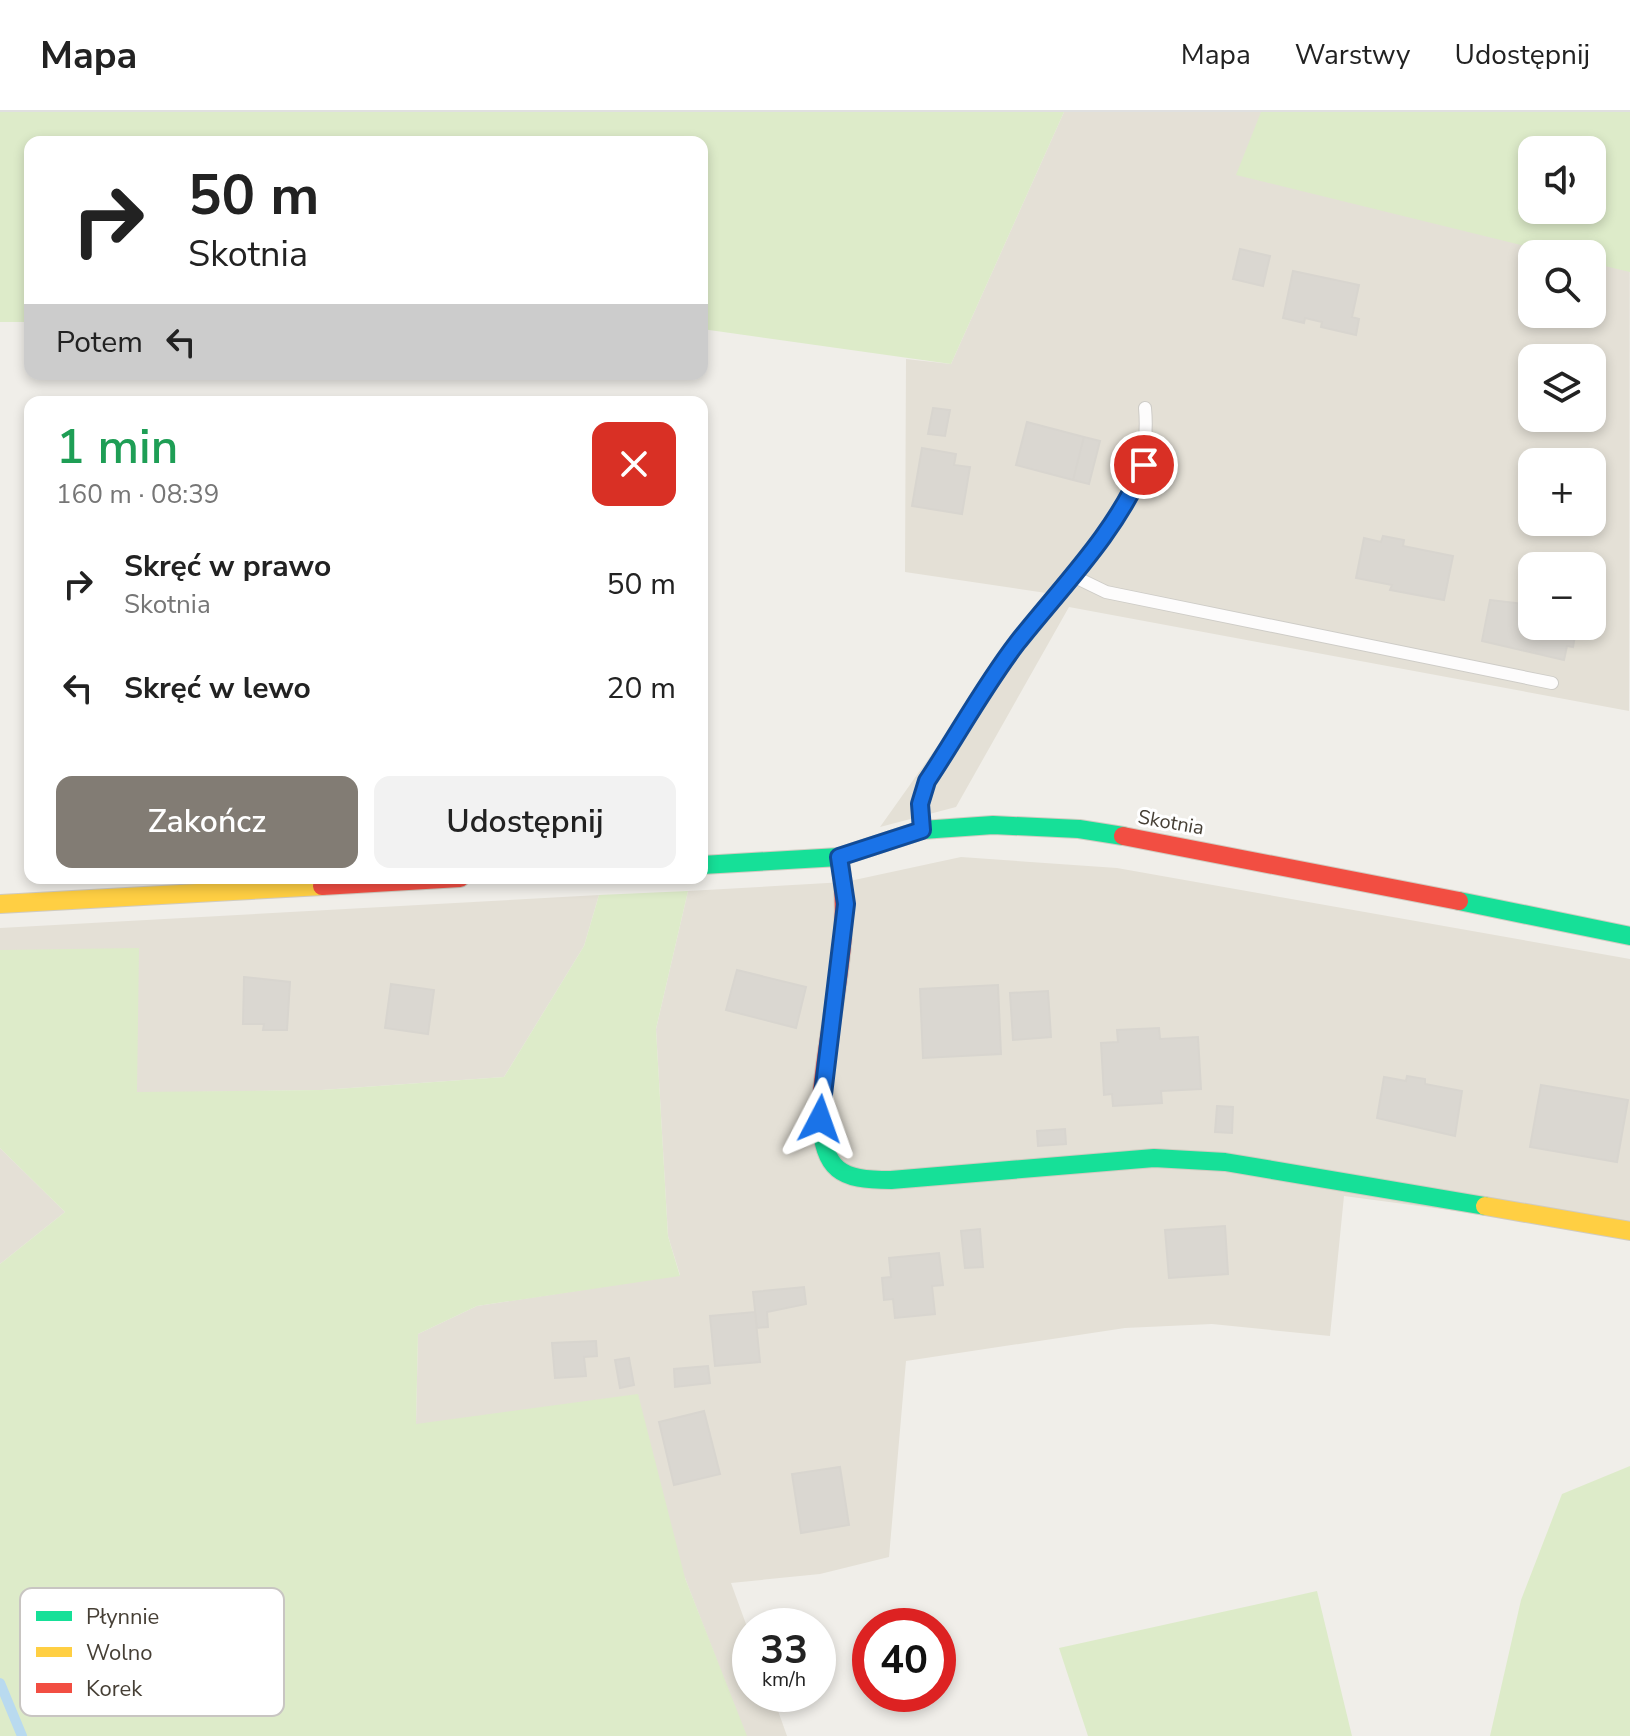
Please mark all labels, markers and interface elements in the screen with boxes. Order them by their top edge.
text: Mapa [40,30,137,81]
text: Mapa [1181,36,1251,74]
text: Warstwy [1295,36,1411,74]
text: Udostępnij [1455,36,1590,74]
map controls [1518,136,1606,640]
button: sound [1518,136,1606,224]
text: 50 m [188,157,319,234]
icon: right [56,168,160,272]
text: Skotnia [188,230,308,279]
button: search [1518,240,1606,328]
icon: left [159,320,203,364]
text: Potem [56,322,143,363]
button: layers [1518,344,1606,432]
text: 1 min [56,414,178,480]
button: close [592,422,676,506]
pin [1110,431,1178,499]
icon: arrive [1122,443,1166,487]
button: + [1518,448,1606,536]
text: 160 m · 08:39 [56,477,219,512]
text: Skręć w prawo [124,546,331,587]
button: − [1518,552,1606,640]
icon: right [56,562,100,606]
text: 50 m [607,564,676,605]
text: Skotnia [124,587,211,622]
icon: left [56,666,100,710]
text: Skręć w lewo [124,668,311,709]
text: 20 m [607,668,676,709]
button: Zakończ [56,776,358,868]
button: Udostępnij [374,776,676,868]
street label: Skotnia [1136,803,1206,842]
position arrow [778,1077,862,1161]
legend [20,1588,284,1716]
text: Płynnie [86,1602,159,1632]
speed limit sign: 40 [852,1608,956,1712]
text: 33 [760,1623,808,1677]
text: Wolno [86,1638,152,1668]
text: km/h [762,1666,806,1693]
text: Korek [86,1674,143,1704]

